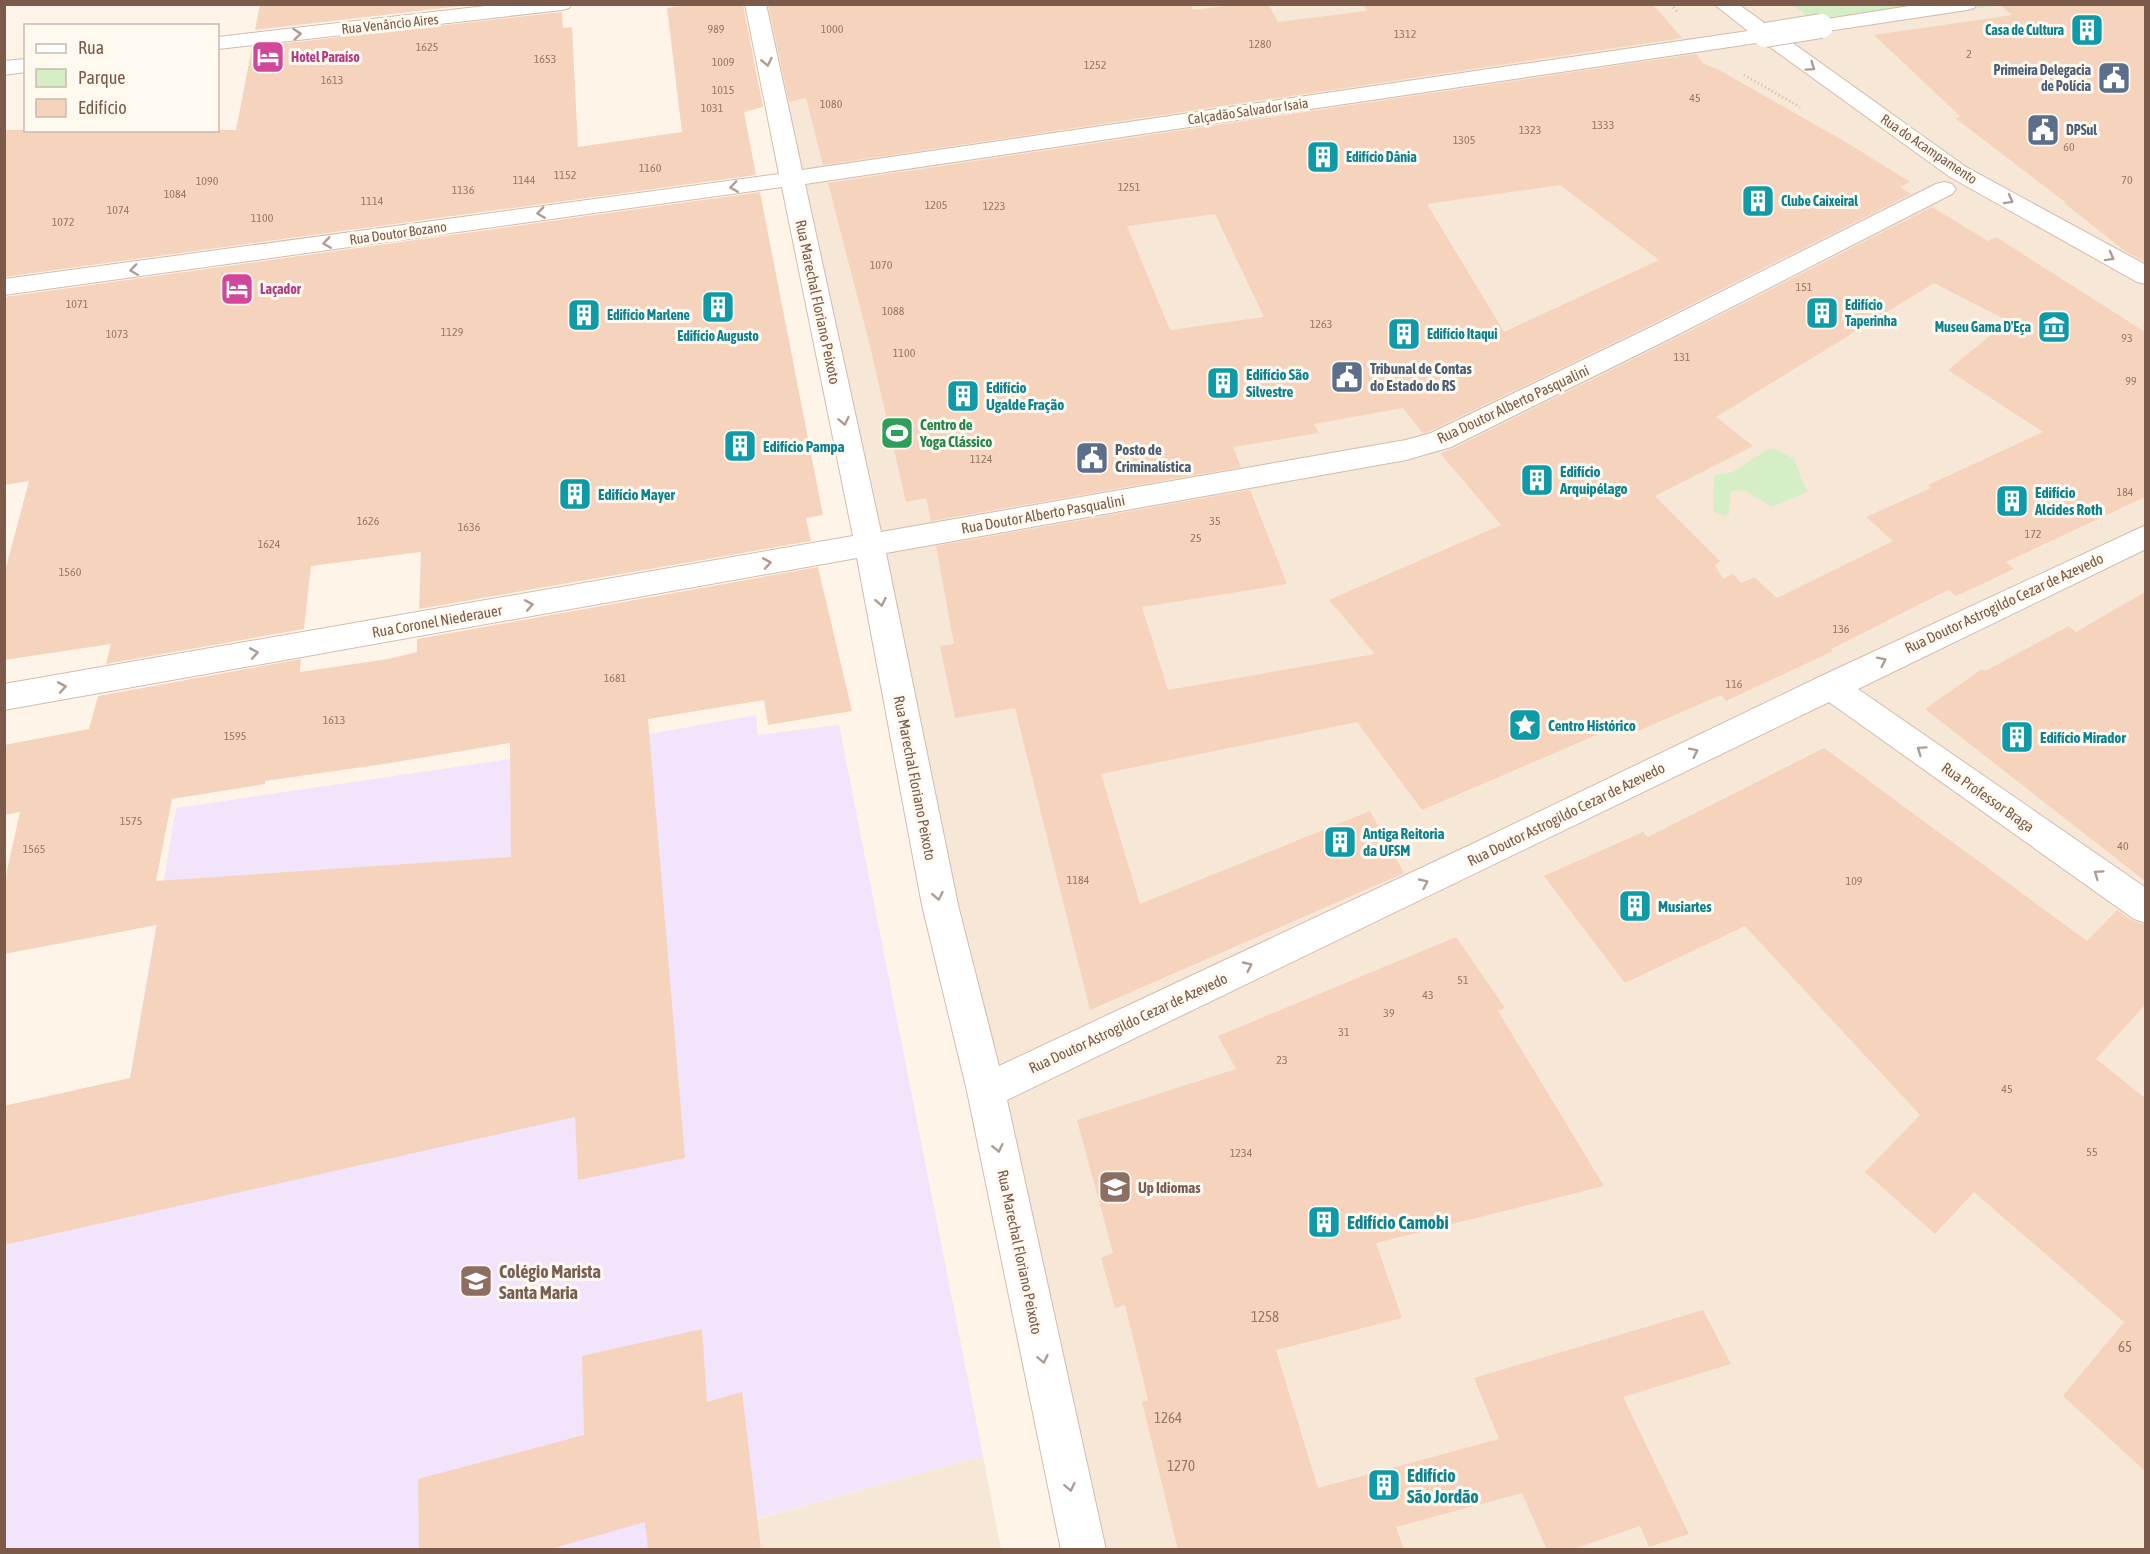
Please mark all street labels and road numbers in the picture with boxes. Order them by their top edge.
street label: Rua Venâncio Aires [341,11,439,37]
street label: Calçadão Salvador Isaia [1187,95,1309,127]
street label: Rua do Acampamento [1878,111,1980,187]
street label: Rua Doutor Bozano [348,218,448,248]
street label: Rua Marechal Floriano Peixoto [792,218,844,386]
street label: Rua Doutor Alberto Pasqualini [1434,361,1592,447]
street label: Rua Doutor Alberto Pasqualini [960,491,1126,537]
street label: Rua Doutor Astrogildo Cezar de Azevedo [1902,549,2106,657]
street label: Rua Coronel Niederauer [371,601,504,641]
street label: Rua Marechal Floriano Peixoto [891,694,939,862]
street label: Rua Doutor Astrogildo Cezar de Azevedo [1465,759,1667,869]
street label: Rua Professor Braga [1938,759,2038,835]
street label: Rua Doutor Astrogildo Cezar de Azevedo [1026,969,1230,1077]
street label: Rua Marechal Floriano Peixoto [994,1168,1046,1336]

